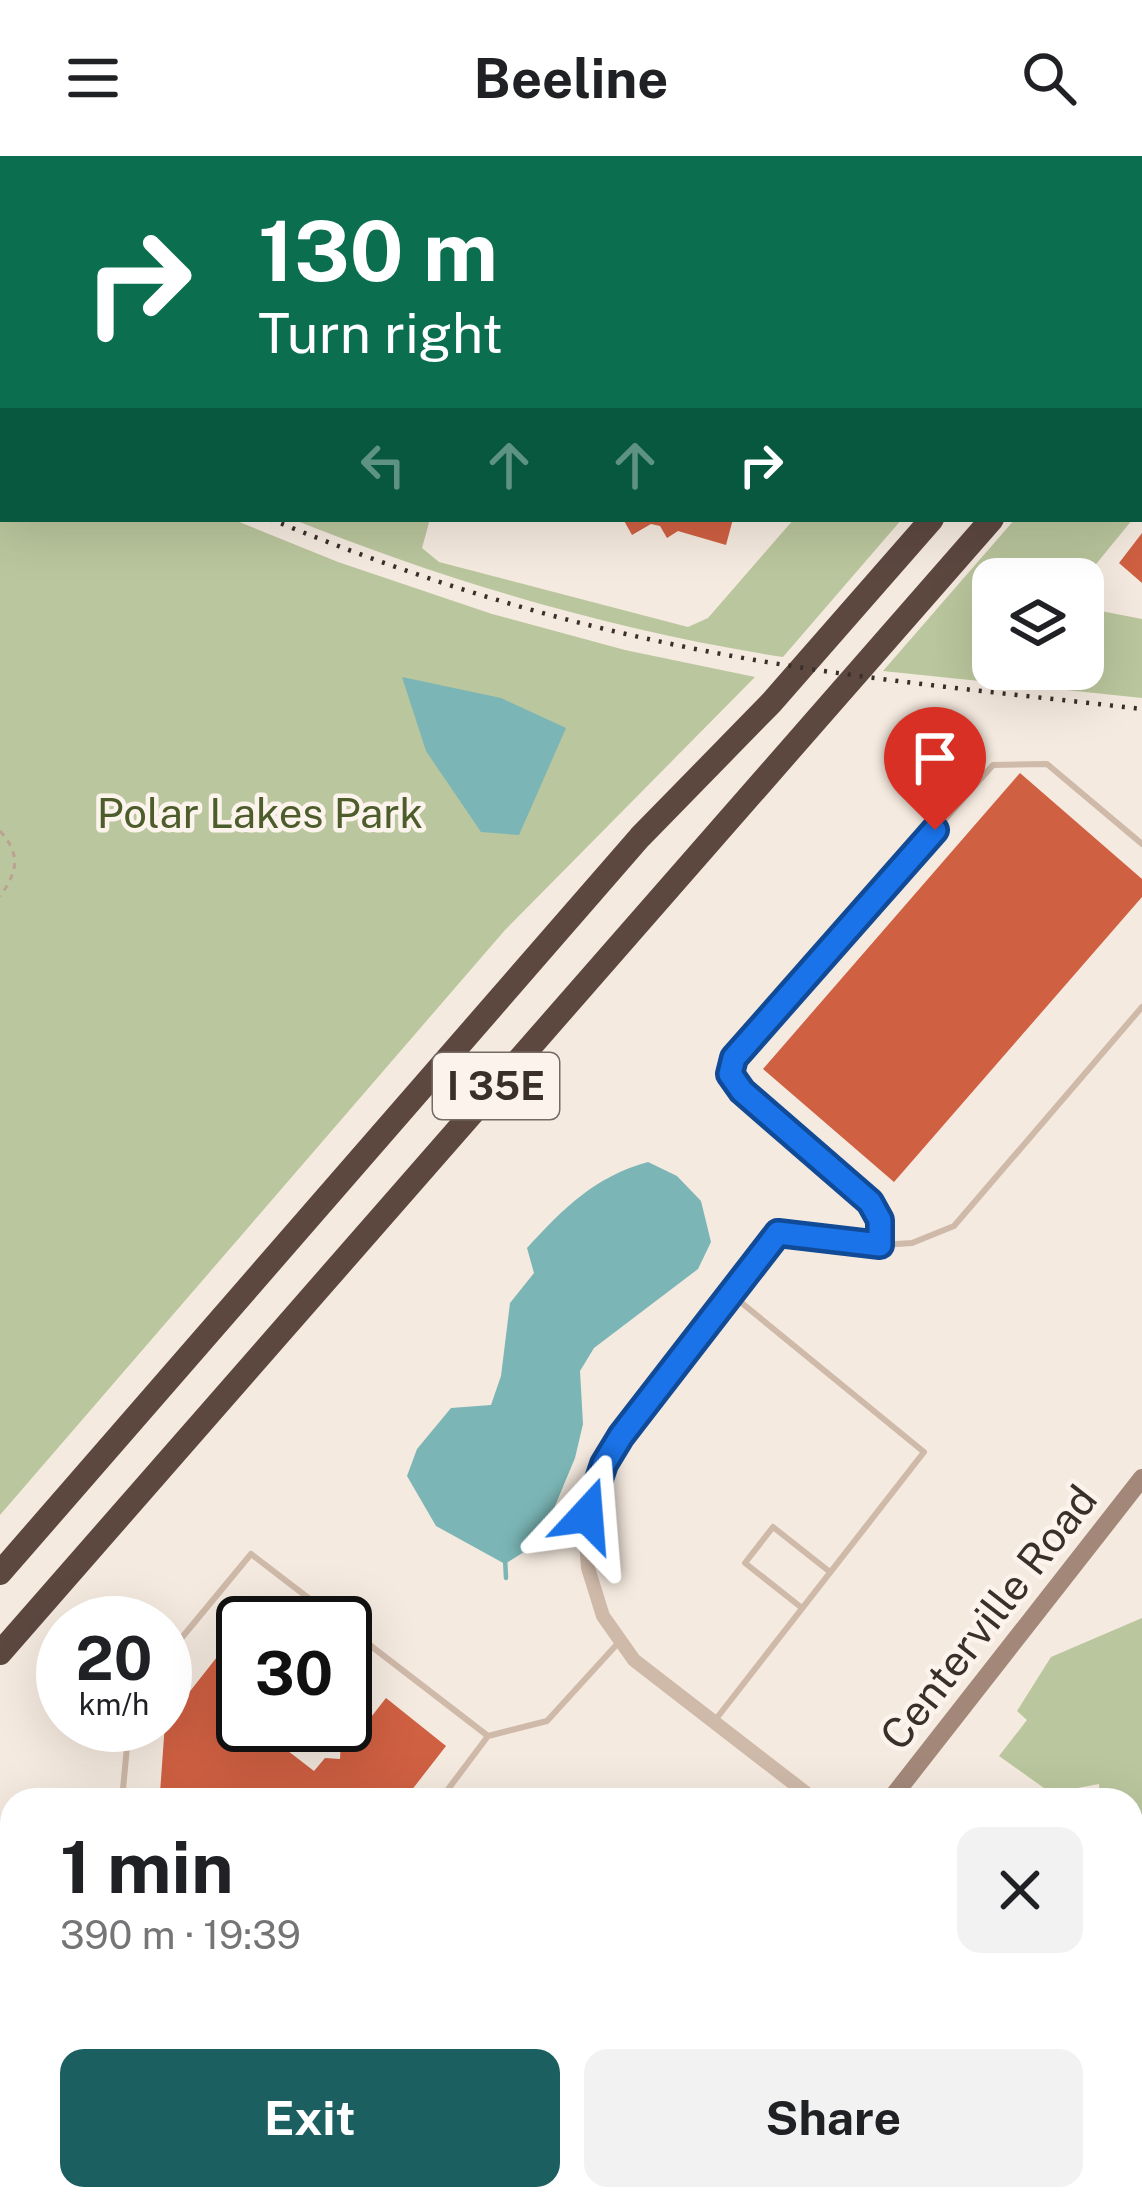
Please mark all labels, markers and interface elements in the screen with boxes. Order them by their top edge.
icon: menu [60,45,126,111]
icon: search [1016,45,1082,111]
text: Beeline [474,47,668,110]
text: 130 m [258,201,498,300]
icon: right [60,204,216,360]
text: Turn right [258,302,503,365]
icon: left [350,432,416,498]
icon: ahead [476,432,542,498]
icon: ahead [602,432,668,498]
icon: right [728,432,794,498]
map controls [972,558,1104,690]
button: layers [972,558,1104,690]
pin [884,707,986,830]
icon: arrive [902,725,968,791]
park label: Polar Lakes Park [97,788,423,837]
road number: I 35E [433,1053,559,1119]
position arrow [524,1452,650,1578]
street label: Centerville Road [870,1475,1106,1759]
speed limit sign: 30 [216,1596,372,1752]
text: 20 [76,1623,152,1694]
text: km/h [79,1686,149,1722]
text: 1 min [60,1825,234,1909]
button: close [957,1827,1083,1953]
text: 390 m · 19:39 [60,1912,301,1958]
button: Exit [60,2049,560,2187]
button: Share [584,2049,1083,2187]

